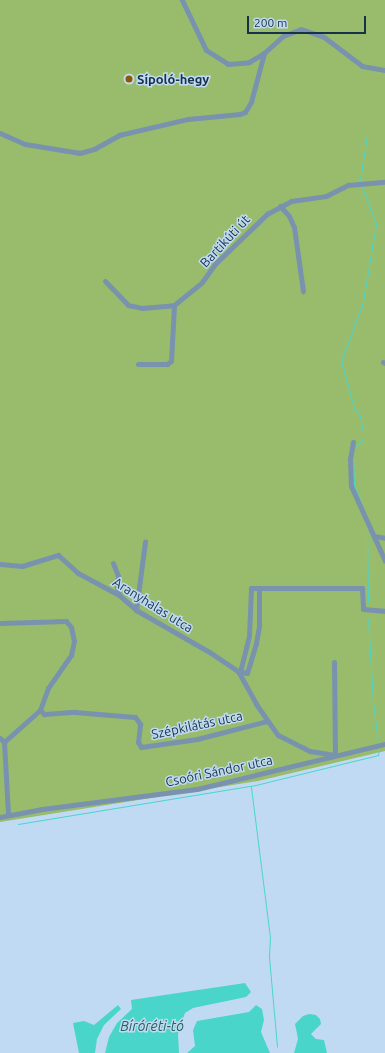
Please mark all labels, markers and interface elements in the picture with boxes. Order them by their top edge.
scale bar [249,8,368,34]
text: 200 m [254,16,287,29]
place label: Sípoló-hegy [137,71,209,87]
marker: Sípoló-hegy [124,74,134,84]
street label: Bartikúti út [197,212,253,270]
street label: Aranyhalas utca [110,574,196,636]
street label: Szépkilátás utca [150,708,244,742]
street label: Csoóri Sándor utca [164,752,274,790]
water label: Bíróréti-tó [120,1018,184,1034]

